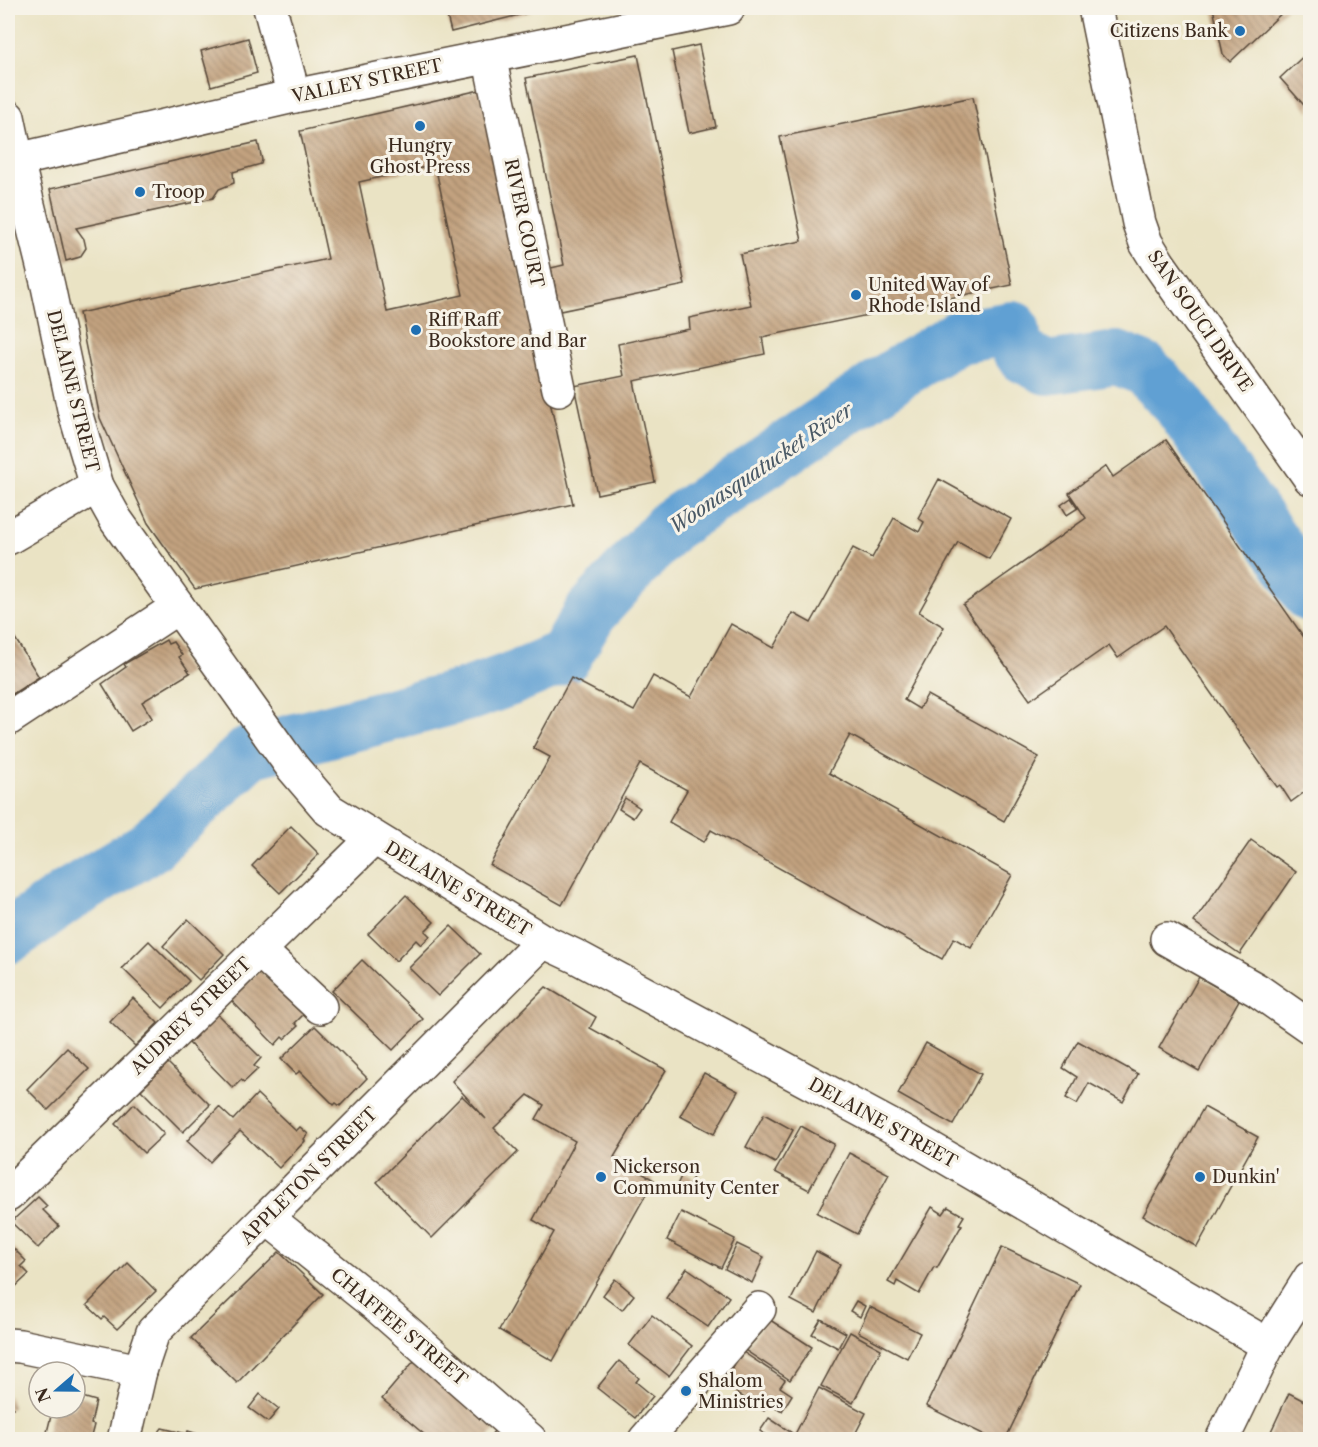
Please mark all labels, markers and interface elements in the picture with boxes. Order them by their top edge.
place label: Citizens Bank [1110,20,1230,42]
marker: Citizens Bank [1233,24,1247,38]
street label: VALLEY STREET [289,54,445,108]
marker: Hungry Ghost Press [413,119,427,133]
place label: Hungry Ghost Press [370,135,470,178]
street label: RIVER COURT [500,156,549,290]
place label: Troop [152,181,205,203]
marker: Troop [133,185,147,199]
street label: SAN SOUCI DRIVE [1143,246,1257,396]
place label: United Way of Rhode Island [868,274,991,317]
marker: United Way of Rhode Island [849,288,863,302]
street label: DELAINE STREET [42,308,104,475]
place label: Riff Raff Bookstore and Bar [428,309,587,352]
marker: Riff Raff Bookstore and Bar [409,323,423,337]
water label: Woonasquatucket River [665,397,859,538]
street label: DELAINE STREET [381,837,535,942]
street label: AUDREY STREET [125,952,256,1080]
street label: DELAINE STREET [805,1073,962,1173]
street label: APPLETON STREET [235,1103,382,1250]
place label: Nickerson Community Center [613,1156,780,1199]
place label: Dunkin' [1212,1166,1280,1188]
marker: Nickerson Community Center [594,1170,608,1184]
marker: Dunkin' [1193,1170,1207,1184]
street label: CHAFFEE STREET [326,1264,472,1391]
north arrow [27,1360,87,1420]
place label: Shalom Ministries [698,1370,783,1413]
marker: Shalom Ministries [679,1384,693,1398]
text: N [31,1385,55,1405]

